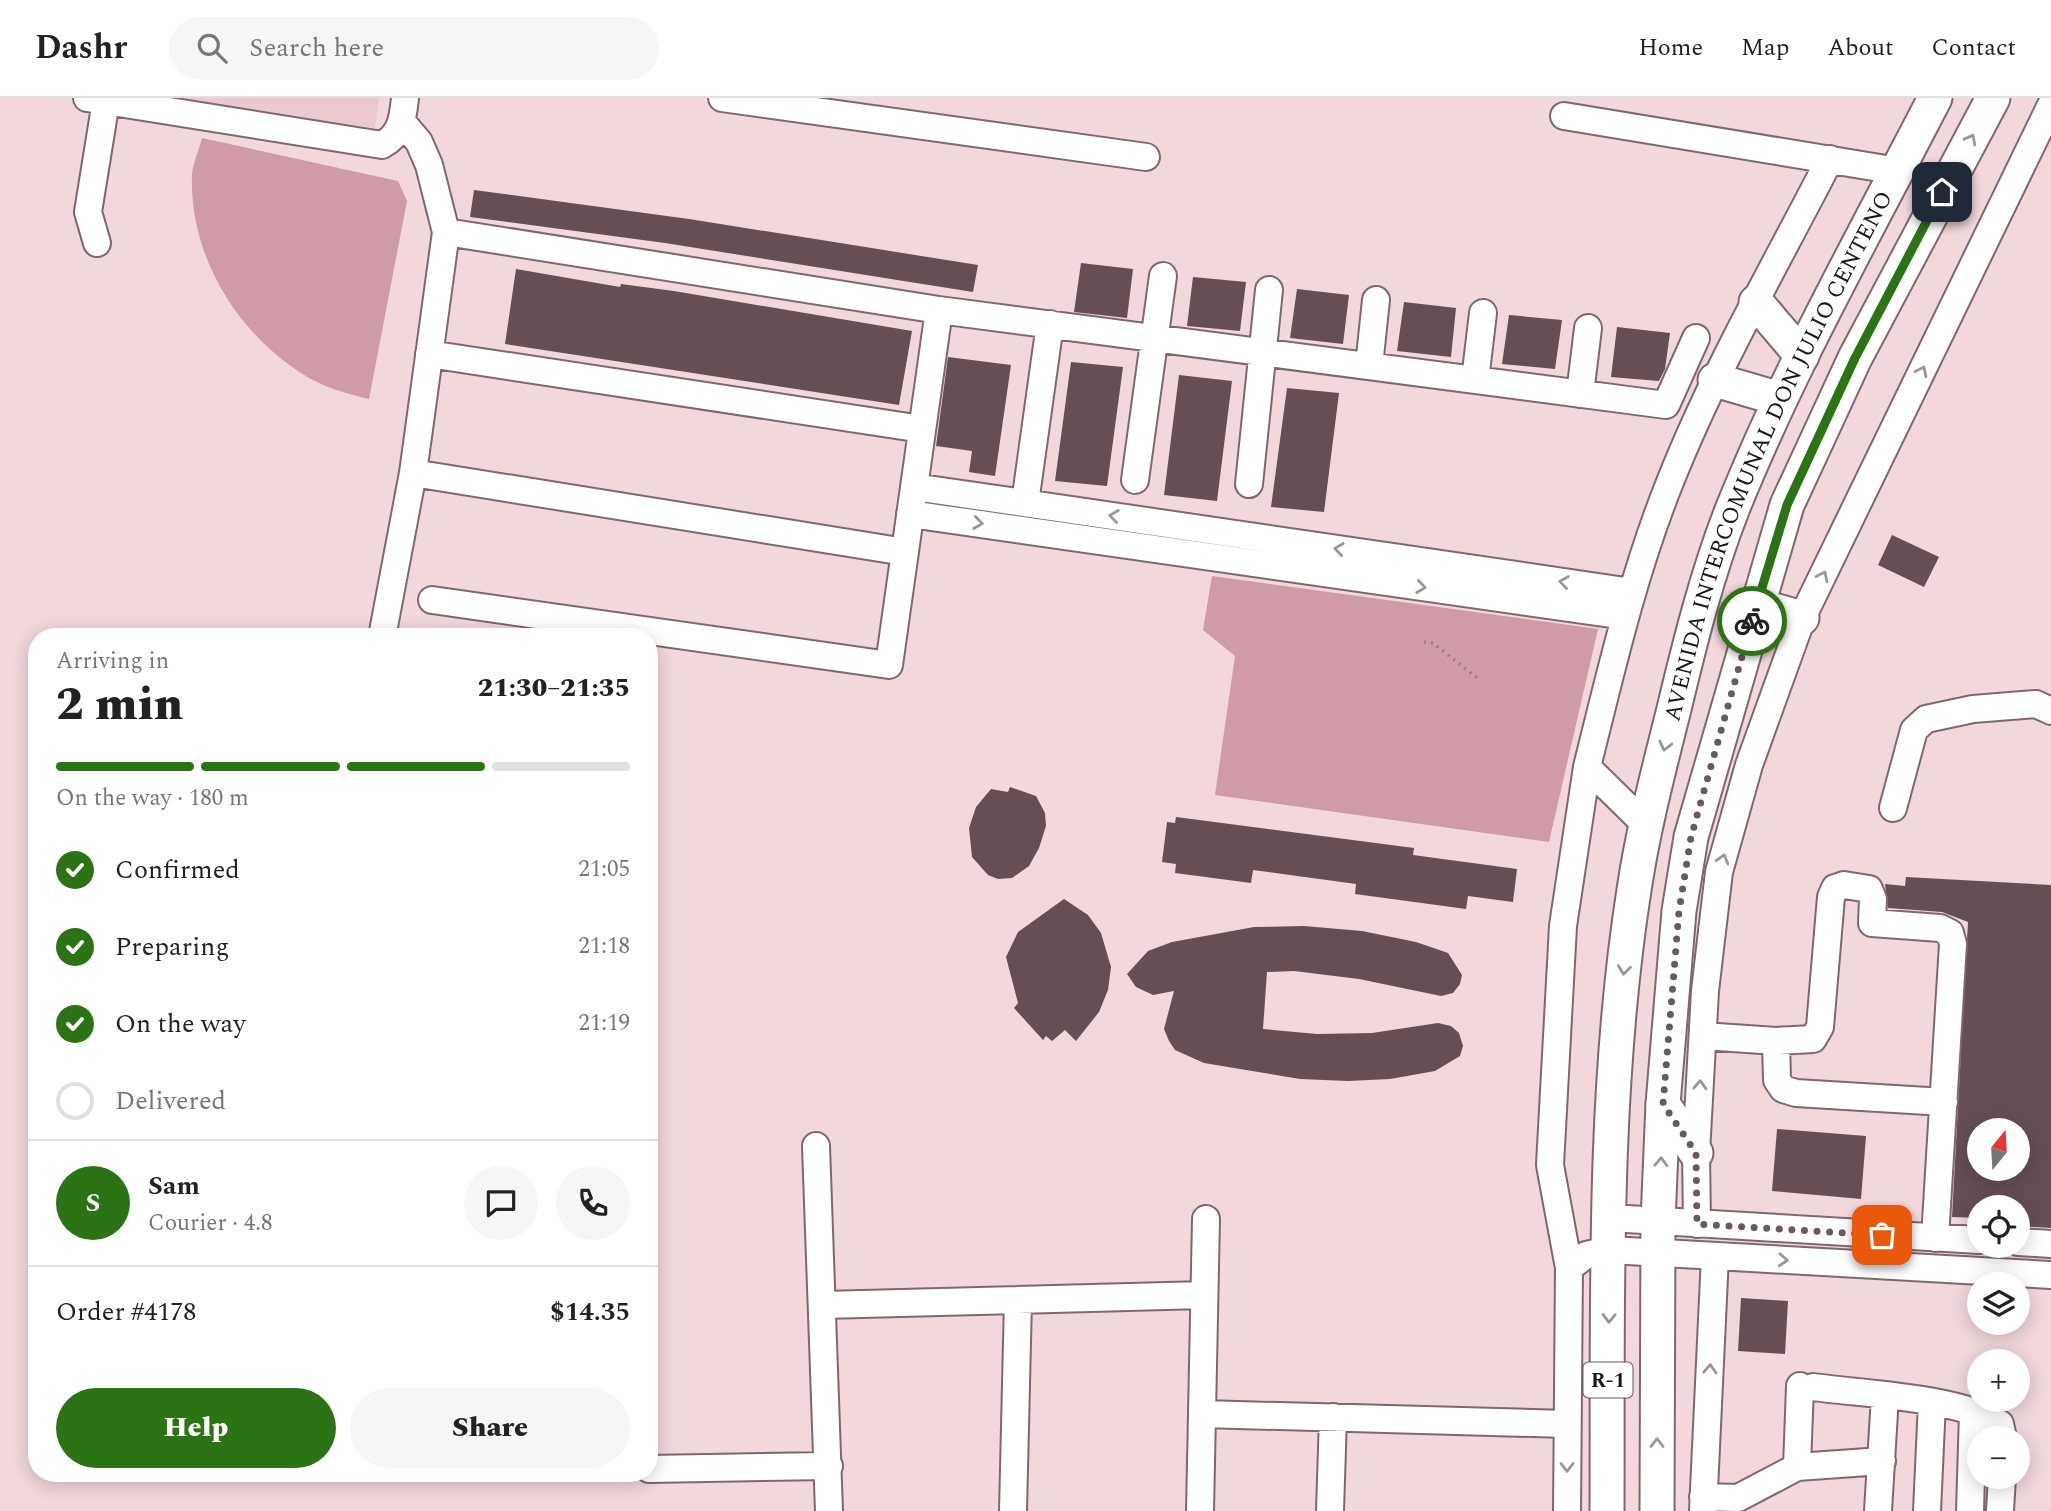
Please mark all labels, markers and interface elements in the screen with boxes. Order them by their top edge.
search box [169,17,659,80]
text: Dashr [35,23,127,73]
text: Search here [249,28,384,68]
icon: search [193,29,231,67]
text: Home [1638,30,1703,66]
text: Map [1741,30,1789,66]
text: About [1827,30,1893,66]
text: Contact [1931,30,2016,66]
one-way arrow [1963,134,1976,146]
pin [1912,162,1972,222]
icon: home [1923,173,1961,211]
street label: AVENIDA INTERCOMUNAL DON JULIO CENTENO [1656,185,1903,725]
one-way arrow [1914,366,1928,378]
one-way arrow [1108,509,1120,524]
one-way arrow [972,516,984,531]
one-way arrow [1333,541,1345,556]
one-way arrow [1814,571,1828,583]
one-way arrow [1558,574,1570,589]
one-way arrow [1415,579,1427,594]
courier [1717,586,1787,656]
icon: bike [1733,602,1771,640]
text: Arriving in [56,644,169,679]
text: 21:30–21:35 [478,668,630,708]
text: 2 min [56,670,183,740]
one-way arrow [1659,740,1673,752]
text: On the way · 180 m [56,781,249,816]
text: Confirmed [115,850,240,890]
icon: check [56,851,94,889]
text: 21:05 [578,852,630,887]
one-way arrow [1714,853,1729,865]
text: Preparing [115,927,229,967]
icon: check [56,928,94,966]
text: 21:18 [578,929,630,964]
one-way arrow [1616,964,1631,976]
text: On the way [115,1004,246,1044]
icon: check [56,1005,94,1043]
text: 21:19 [578,1006,630,1041]
one-way arrow [1692,1079,1707,1090]
text: Delivered [115,1081,226,1121]
north arrow [1967,1118,2030,1181]
map controls [1967,1118,2030,1489]
one-way arrow [1653,1157,1668,1168]
text: Sam [148,1166,200,1206]
button: chat [464,1166,538,1240]
button: phone [556,1166,630,1240]
text: S [86,1183,100,1223]
button: locate [1967,1195,2030,1258]
pin [1852,1205,1912,1265]
text: Courier · 4.8 [148,1206,273,1241]
icon: bag [1863,1216,1901,1254]
one-way arrow [1778,1252,1789,1267]
button: layers [1967,1272,2030,1335]
text: Order #4178 [56,1292,196,1332]
text: $14.35 [550,1292,630,1332]
one-way arrow [1601,1313,1617,1324]
button: + [1967,1349,2030,1412]
road number: R-1 [1584,1362,1632,1398]
one-way arrow [1702,1364,1717,1375]
button: Help [56,1388,336,1468]
button: Share [350,1388,630,1468]
button: − [1967,1426,2030,1489]
one-way arrow [1649,1437,1665,1448]
one-way arrow [1559,1463,1575,1473]

